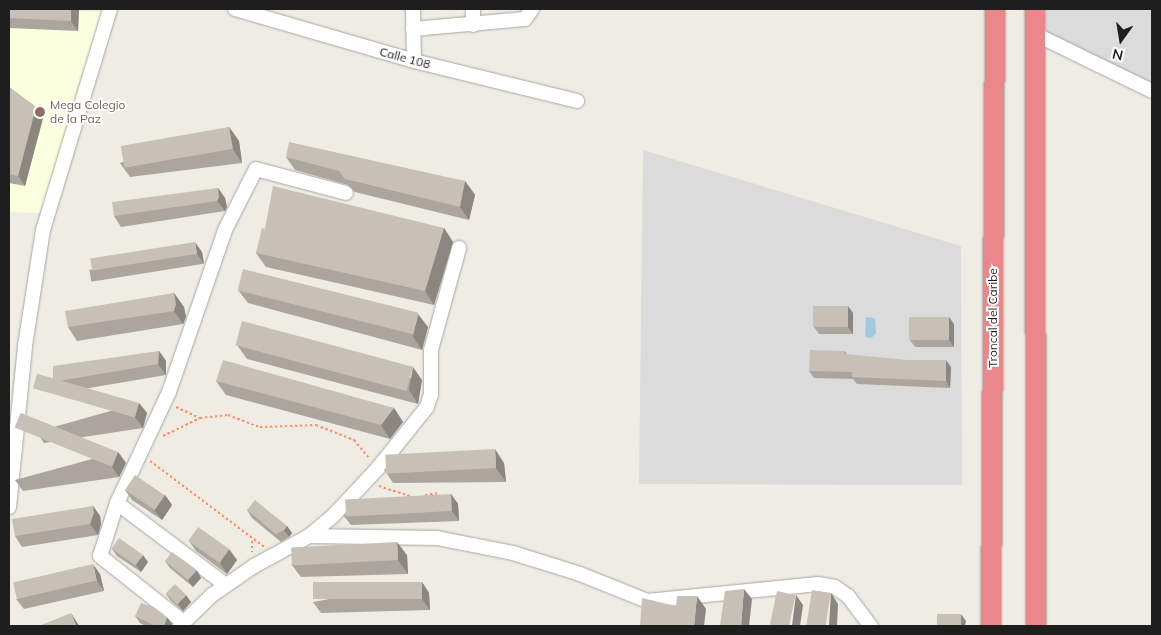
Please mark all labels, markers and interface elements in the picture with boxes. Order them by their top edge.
north arrow [1096,15,1146,65]
street label: Calle 108 [378,44,432,72]
text: N [1110,45,1125,65]
place label: Mega Colegio de la Paz [50,98,125,126]
marker: Mega Colegio de la Paz [34,106,46,118]
street label: Troncal del Caribe [986,268,1000,368]

